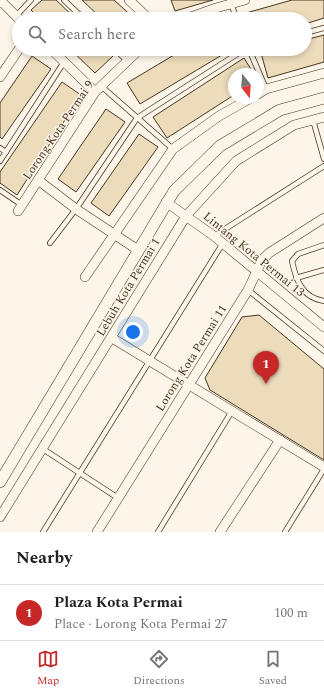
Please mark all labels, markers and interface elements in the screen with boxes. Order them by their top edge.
search box [12,12,312,56]
icon: search [26,23,48,45]
text: Search here [58,23,136,46]
north arrow [228,68,264,104]
street label: Lorong Kota Permai 9 [18,77,99,184]
street label: Lintang Kota Permai 13 [199,207,309,301]
street label: Lebuh Kota Permai 1 [92,234,165,340]
street label: Lorong Kota Permai 11 [151,301,232,415]
your location [123,322,143,342]
pin: 1 [253,351,279,384]
text: Nearby [16,545,72,571]
text: Plaza Kota Permai [54,591,183,614]
text: 1 [25,603,33,623]
text: 100 m [274,603,308,623]
text: Place · Lorong Kota Permai 27 [54,614,228,634]
tab: Map [37,648,59,689]
tab: Directions [133,648,185,689]
tab: Saved [259,648,287,689]

